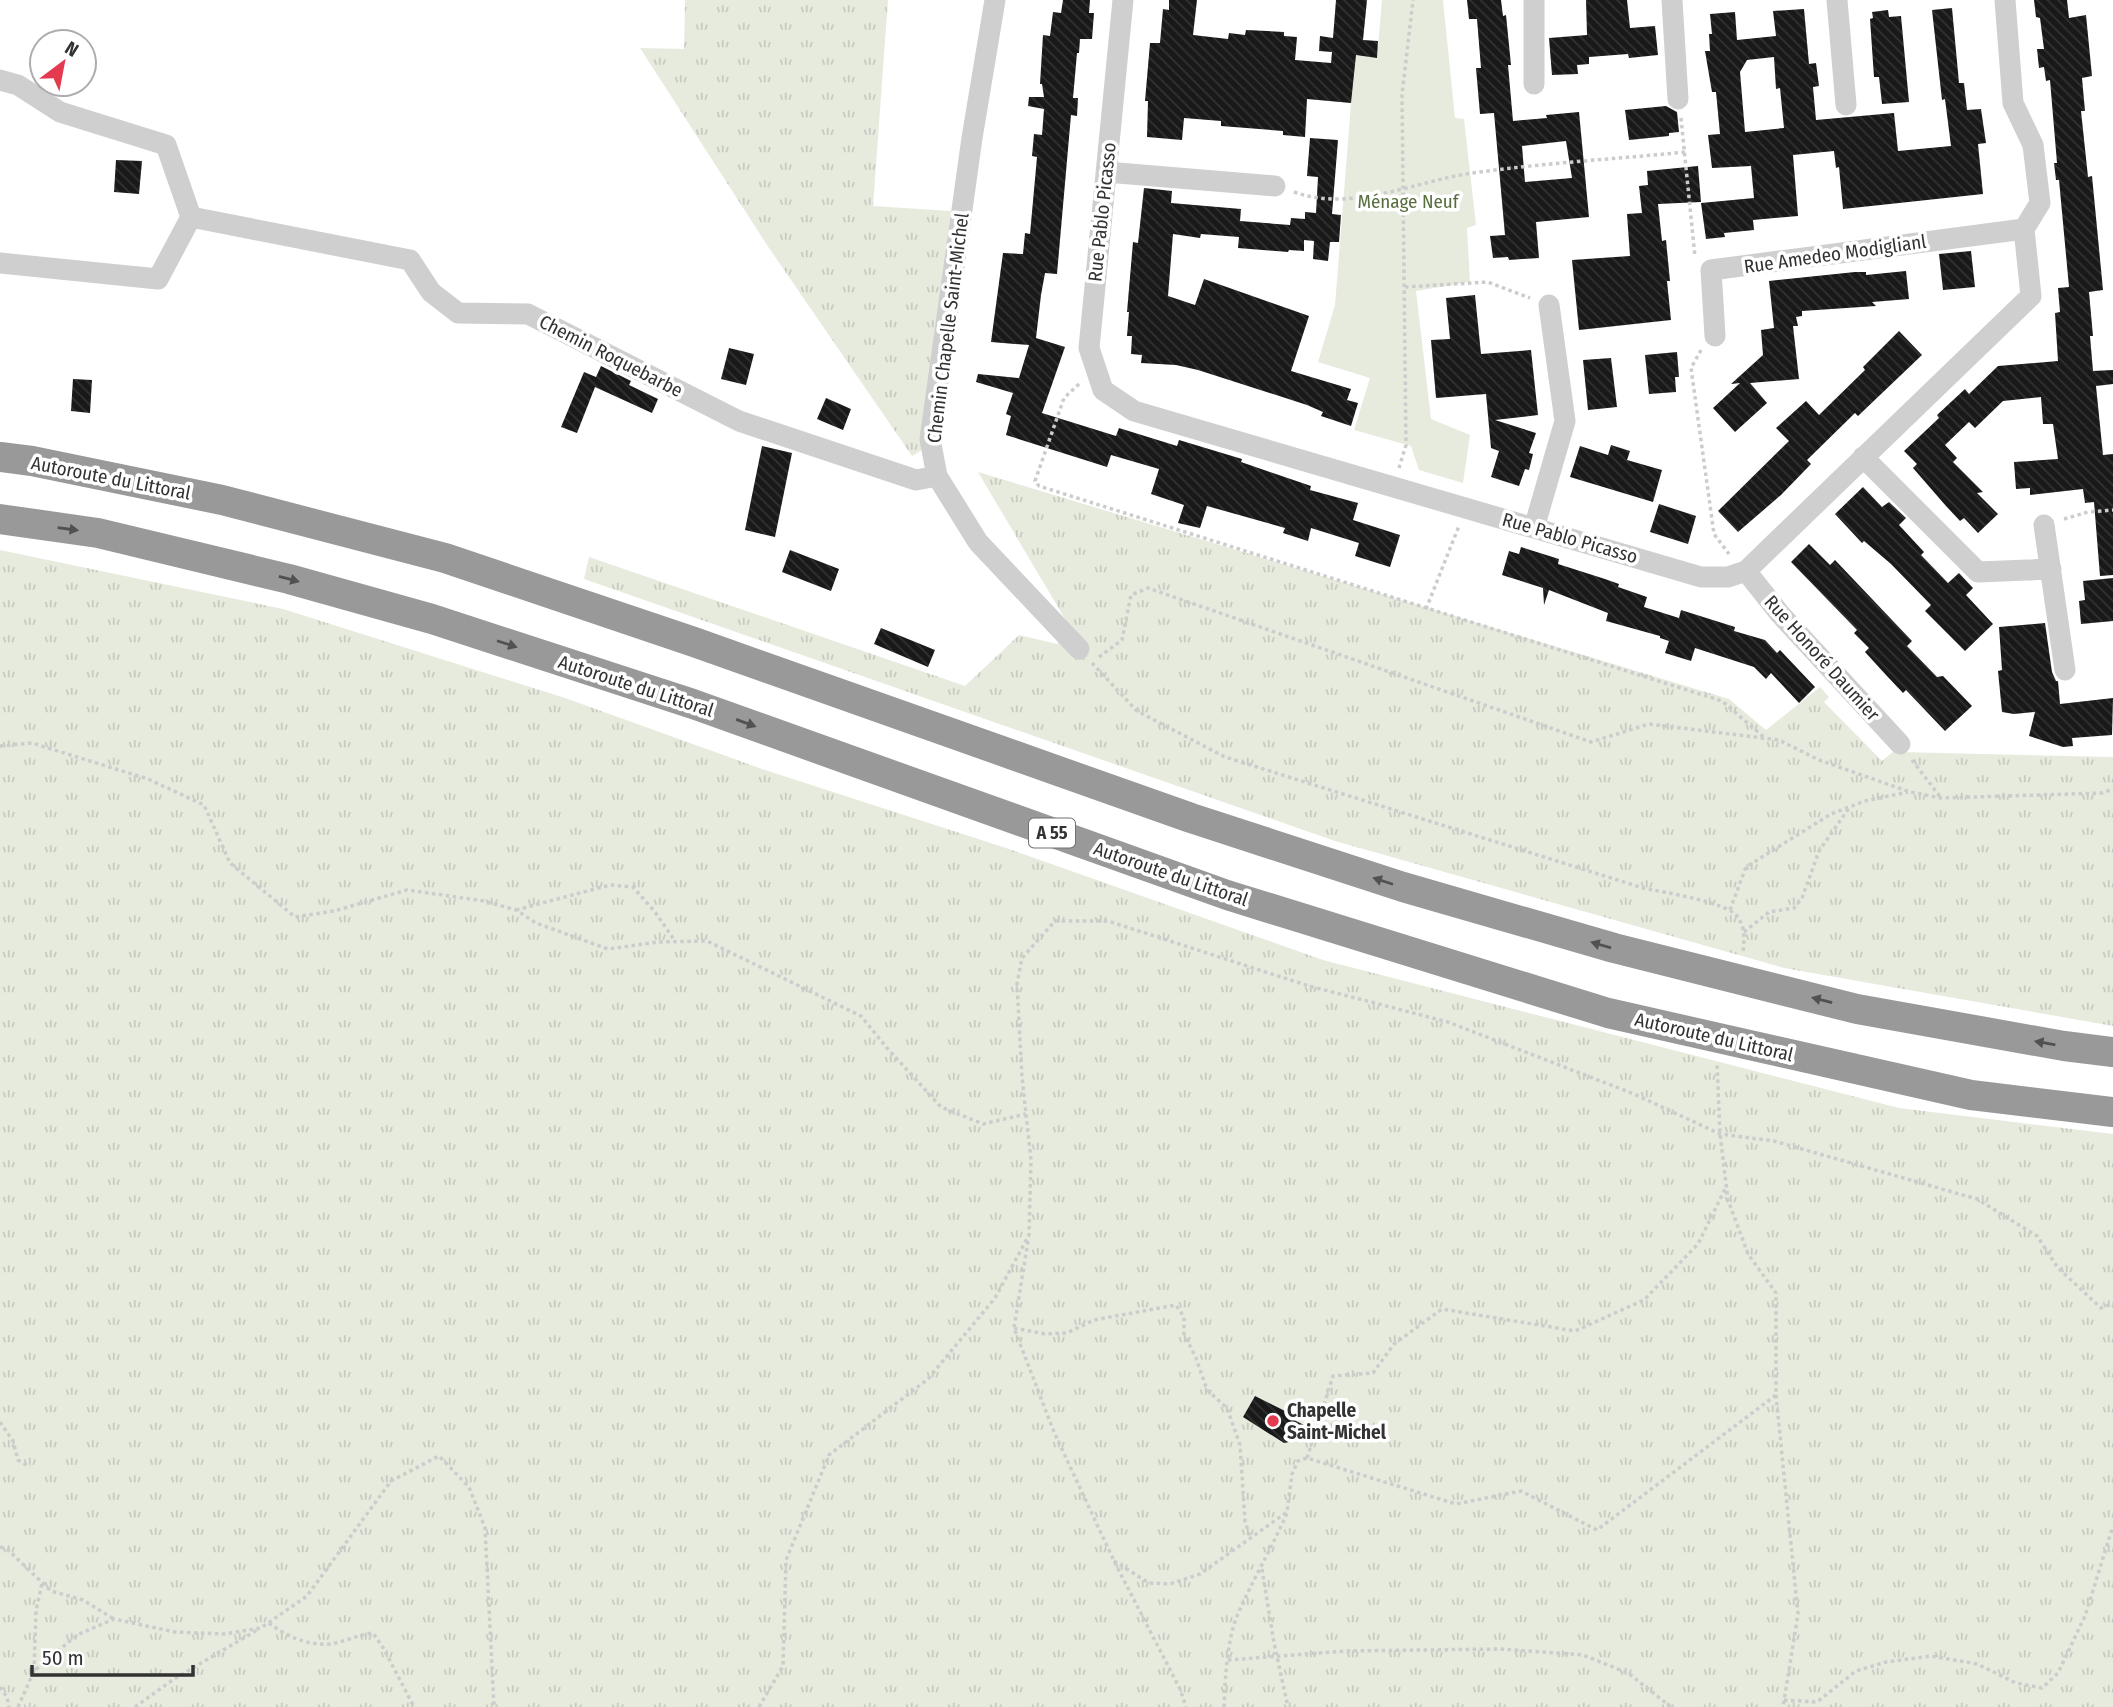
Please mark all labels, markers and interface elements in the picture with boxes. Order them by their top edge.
north arrow [28,28,98,98]
text: N [61,36,83,62]
street label: Rue Pablo Picasso [1083,141,1121,283]
park label: Ménage Neuf [1357,190,1460,213]
street label: Chemin Chapelle Saint-Michel [922,212,974,444]
street label: Rue Amedeo Modiglianl [1742,230,1928,278]
street label: Chemin Roquebarbe [536,310,686,402]
street label: Autoroute du Littoral [29,451,193,505]
street label: Rue Pablo Picasso [1500,508,1640,568]
one-way arrow [57,523,79,534]
one-way arrow [278,574,300,585]
street label: Rue Honoré Daumier [1760,590,1885,726]
one-way arrow [497,639,518,649]
street label: Autoroute du Littoral [556,650,716,722]
one-way arrow [736,718,757,729]
road number: A 55 [1029,818,1075,848]
street label: Autoroute du Littoral [1091,837,1251,911]
one-way arrow [1373,875,1394,885]
one-way arrow [1591,939,1612,949]
one-way arrow [1811,994,1833,1005]
street label: Autoroute du Littoral [1633,1008,1795,1066]
one-way arrow [2034,1037,2056,1048]
place label: Chapelle Saint-Michel [1287,1399,1387,1444]
marker: Chapelle Saint-Michel [1265,1413,1281,1429]
scale bar [32,1634,192,1678]
text: 50 m [42,1645,84,1671]

